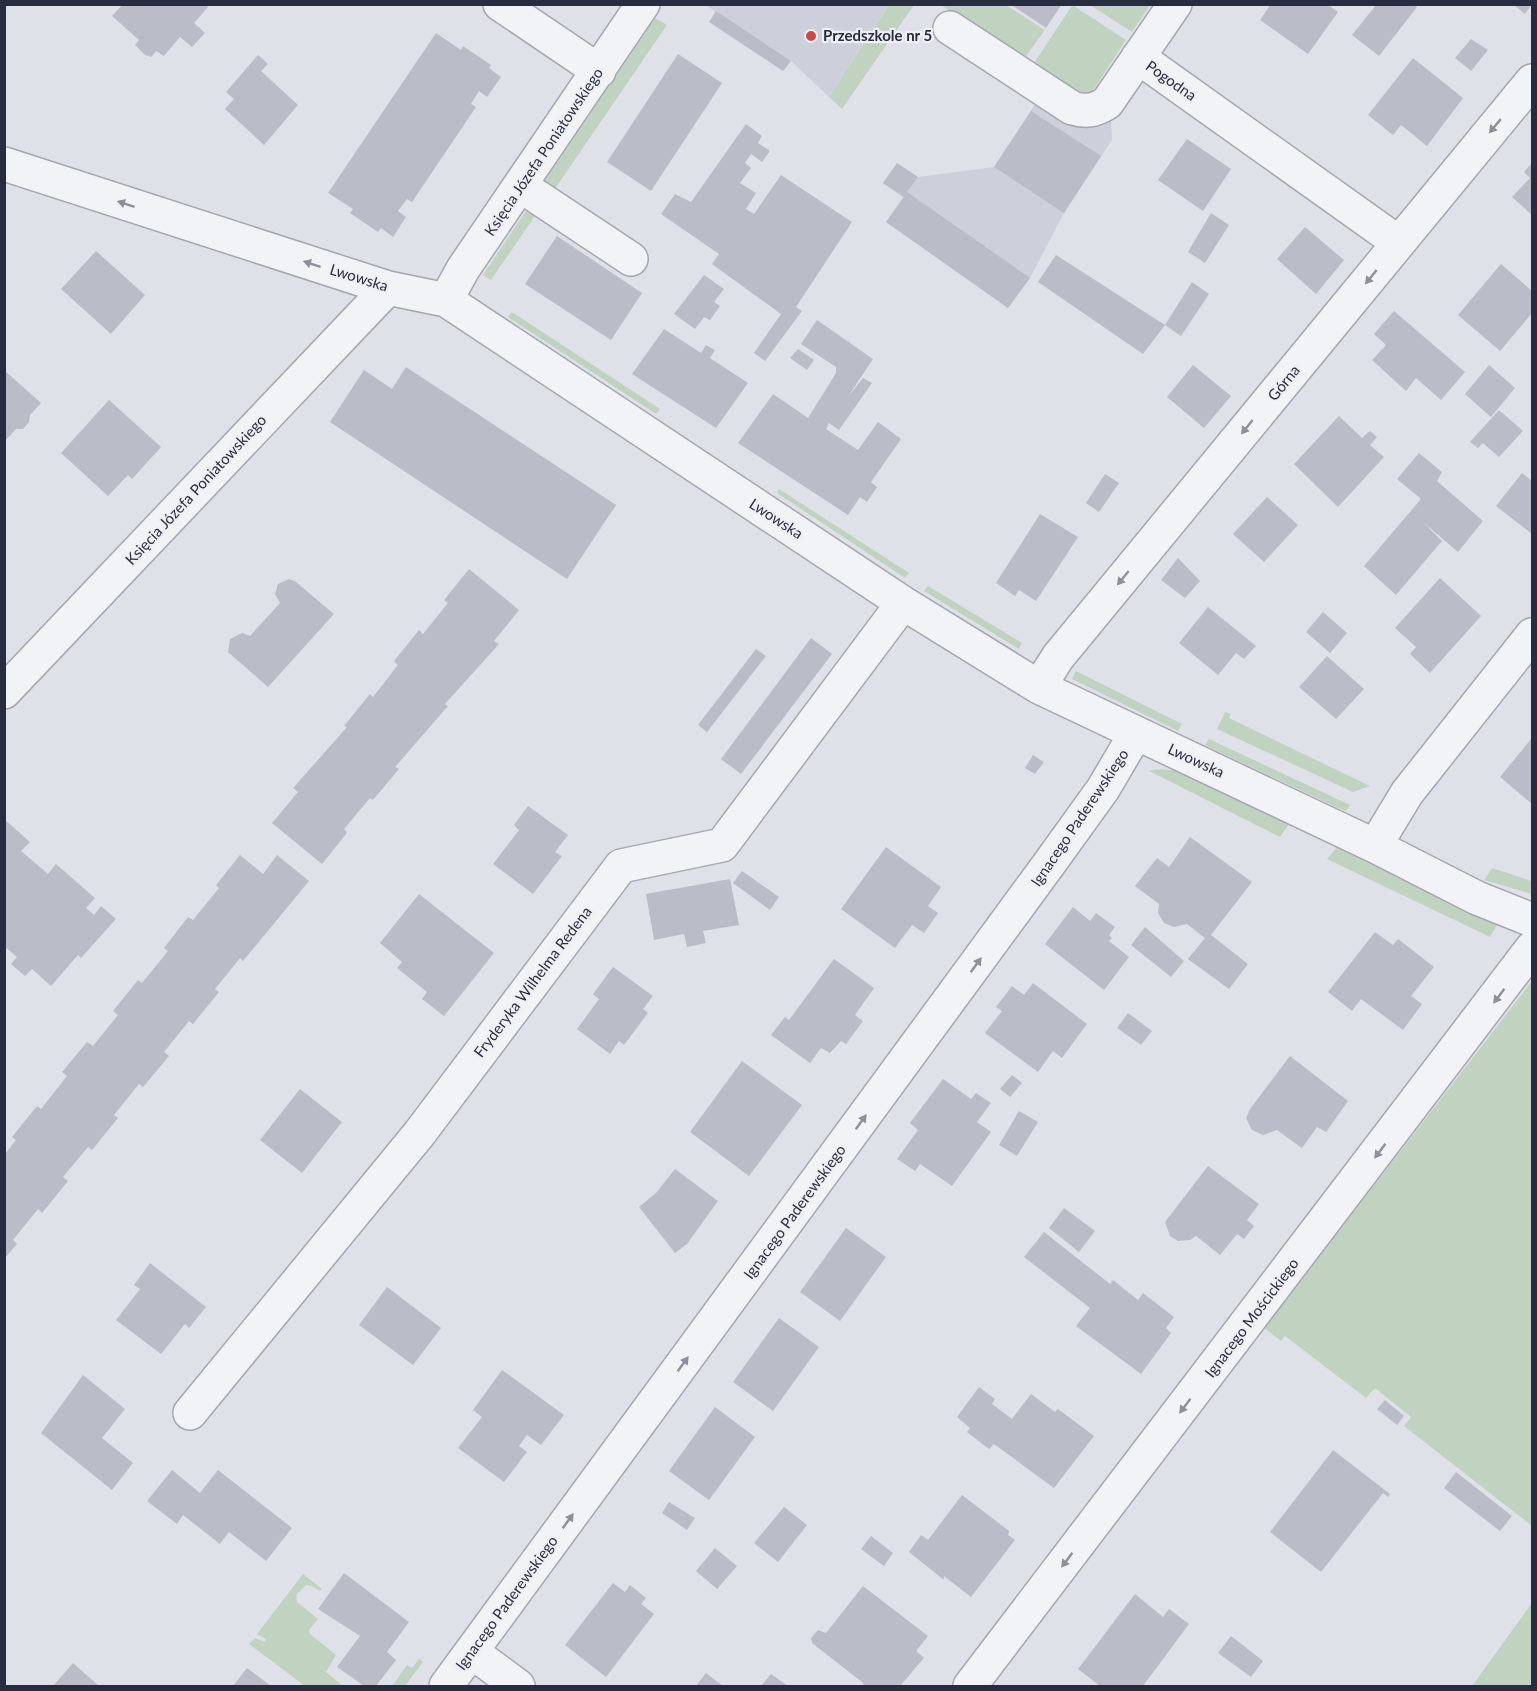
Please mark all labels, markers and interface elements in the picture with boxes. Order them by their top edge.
place label: Przedszkole nr 5 [823,26,932,44]
marker: Przedszkole nr 5 [804,29,818,43]
street label: Pogodna [1143,56,1200,104]
street label: Księcia Józefa Poniatowskiego [480,64,606,239]
one-way arrow [1490,119,1502,134]
one-way arrow [117,198,135,208]
one-way arrow [303,258,321,268]
street label: Lwowska [328,260,391,294]
one-way arrow [1365,269,1378,284]
street label: Górna [1263,361,1303,404]
street label: Księcia Józefa Poniatowskiego [121,411,270,568]
one-way arrow [1241,420,1254,435]
street label: Lwowska [746,494,807,542]
one-way arrow [1117,570,1130,586]
street label: Lwowska [1165,739,1227,781]
street label: Ignacego Paderewskiego [1027,745,1132,889]
street label: Fryderyka Wilhelma Redena [470,902,595,1060]
one-way arrow [970,957,982,973]
one-way arrow [1493,988,1505,1003]
one-way arrow [855,1115,867,1131]
street label: Ignacego Paderewskiego [739,1141,849,1282]
one-way arrow [1375,1143,1387,1158]
street label: Ignacego Mościckiego [1201,1254,1302,1381]
one-way arrow [677,1356,689,1372]
one-way arrow [1180,1398,1192,1413]
one-way arrow [561,1513,573,1528]
street label: Ignacego Paderewskiego [451,1532,561,1673]
one-way arrow [1061,1553,1073,1568]

